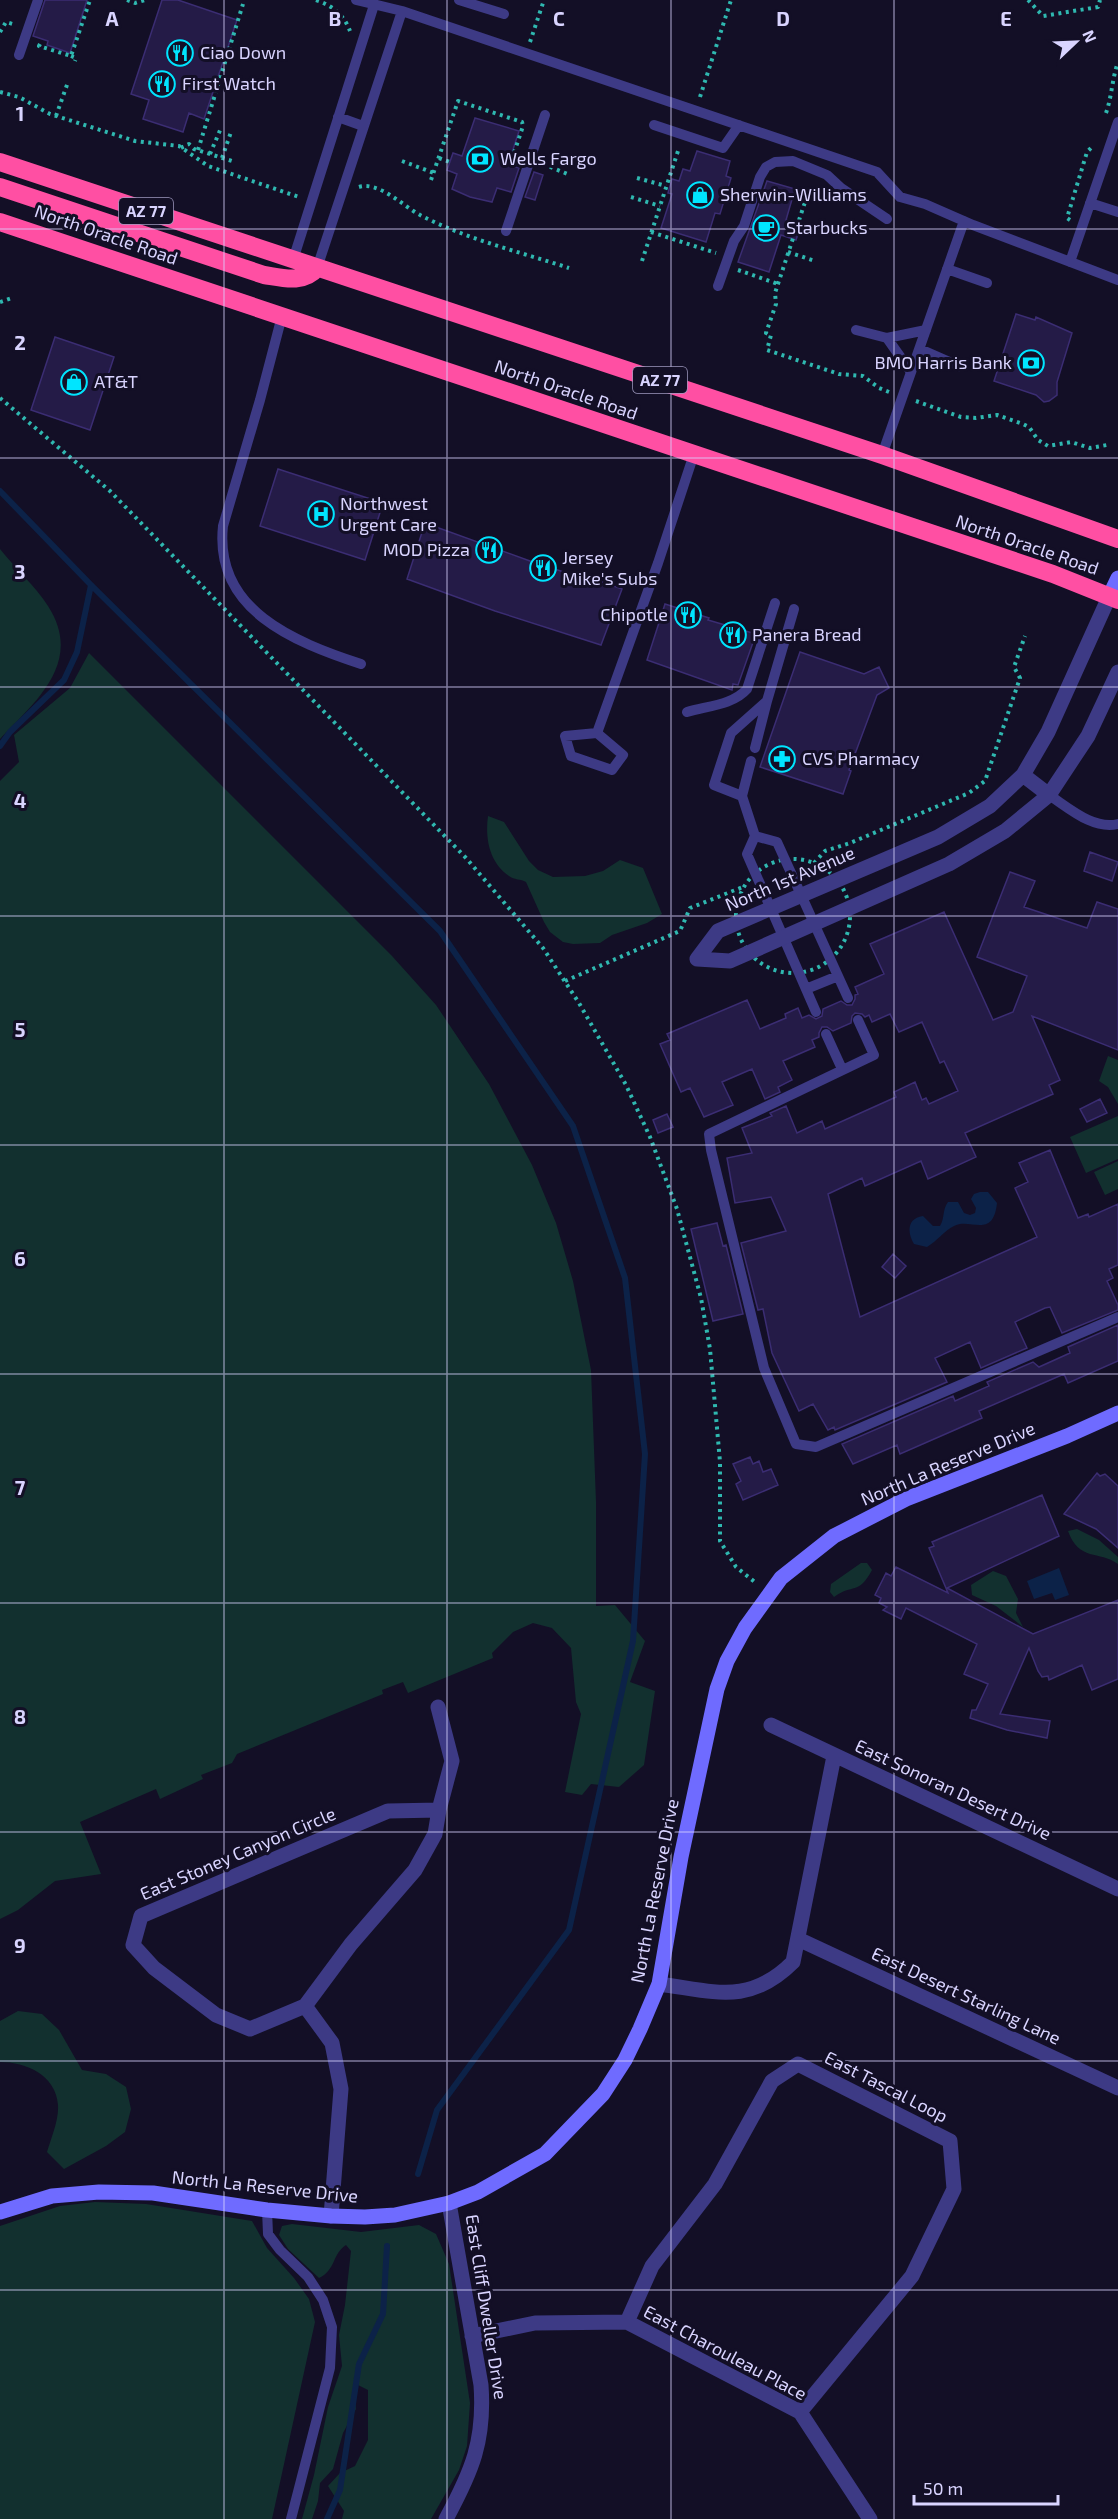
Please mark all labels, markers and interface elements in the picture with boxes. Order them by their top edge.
text: A [105,6,119,30]
text: B [329,6,341,30]
text: C [553,6,565,30]
text: D [776,6,790,30]
text: E [1000,6,1012,30]
north arrow [1046,12,1106,72]
text: N [1079,27,1101,45]
restaurant icon: Ciao Down [165,38,195,68]
place label: Ciao Down [200,41,286,63]
restaurant icon: First Watch [147,69,177,99]
place label: First Watch [182,72,276,94]
text: 1 [16,101,24,125]
bank icon: Wells Fargo [465,144,495,174]
place label: Wells Fargo [500,147,597,169]
shop icon: Sherwin-Williams [685,180,715,210]
place label: Sherwin-Williams [720,183,867,205]
road number: AZ 77 [119,198,173,224]
street label: North Oracle Road [32,199,181,269]
cafe icon: Starbucks [751,213,781,243]
place label: Starbucks [786,216,868,238]
text: 2 [14,330,26,354]
bank icon: BMO Harris Bank [1016,348,1046,378]
place label: BMO Harris Bank [874,351,1012,373]
street label: North Oracle Road [492,354,641,424]
shop icon: AT&T [59,367,89,397]
road number: AZ 77 [633,367,687,393]
place label: AT&T [94,370,138,392]
place label: Northwest Urgent Care [340,492,437,535]
hospital icon: Northwest Urgent Care [306,499,336,529]
street label: North Oracle Road [953,509,1102,579]
restaurant icon: MOD Pizza [474,535,504,565]
place label: MOD Pizza [383,538,470,560]
place label: Jersey Mike's Subs [562,546,657,589]
restaurant icon: Jersey Mike's Subs [528,553,558,583]
text: 3 [14,559,26,583]
restaurant icon: Chipotle [673,600,703,630]
place label: Chipotle [600,603,668,625]
restaurant icon: Panera Bread [718,620,748,650]
place label: Panera Bread [752,623,862,645]
pharmacy icon: CVS Pharmacy [767,744,797,774]
place label: CVS Pharmacy [802,747,920,769]
text: 4 [14,788,27,812]
street label: North 1st Avenue [722,841,858,915]
text: 5 [14,1017,26,1041]
text: 6 [14,1246,26,1270]
street label: North La Reserve Drive [857,1416,1038,1510]
text: 7 [15,1475,26,1499]
text: 8 [14,1704,26,1728]
street label: East Sonoran Desert Drive [852,1734,1055,1844]
street label: North La Reserve Drive [625,1797,683,1985]
street label: East Stoney Canyon Circle [136,1802,339,1904]
text: 9 [14,1933,26,1957]
street label: East Desert Starling Lane [868,1942,1064,2049]
street label: East Tascal Loop [821,2046,952,2127]
street label: North La Reserve Drive [171,2165,359,2207]
street label: East Cliff Dweller Drive [461,2213,512,2401]
street label: East Charouleau Place [640,2300,811,2404]
scale bar [914,2468,1058,2506]
text: 50 m [923,2477,963,2499]

